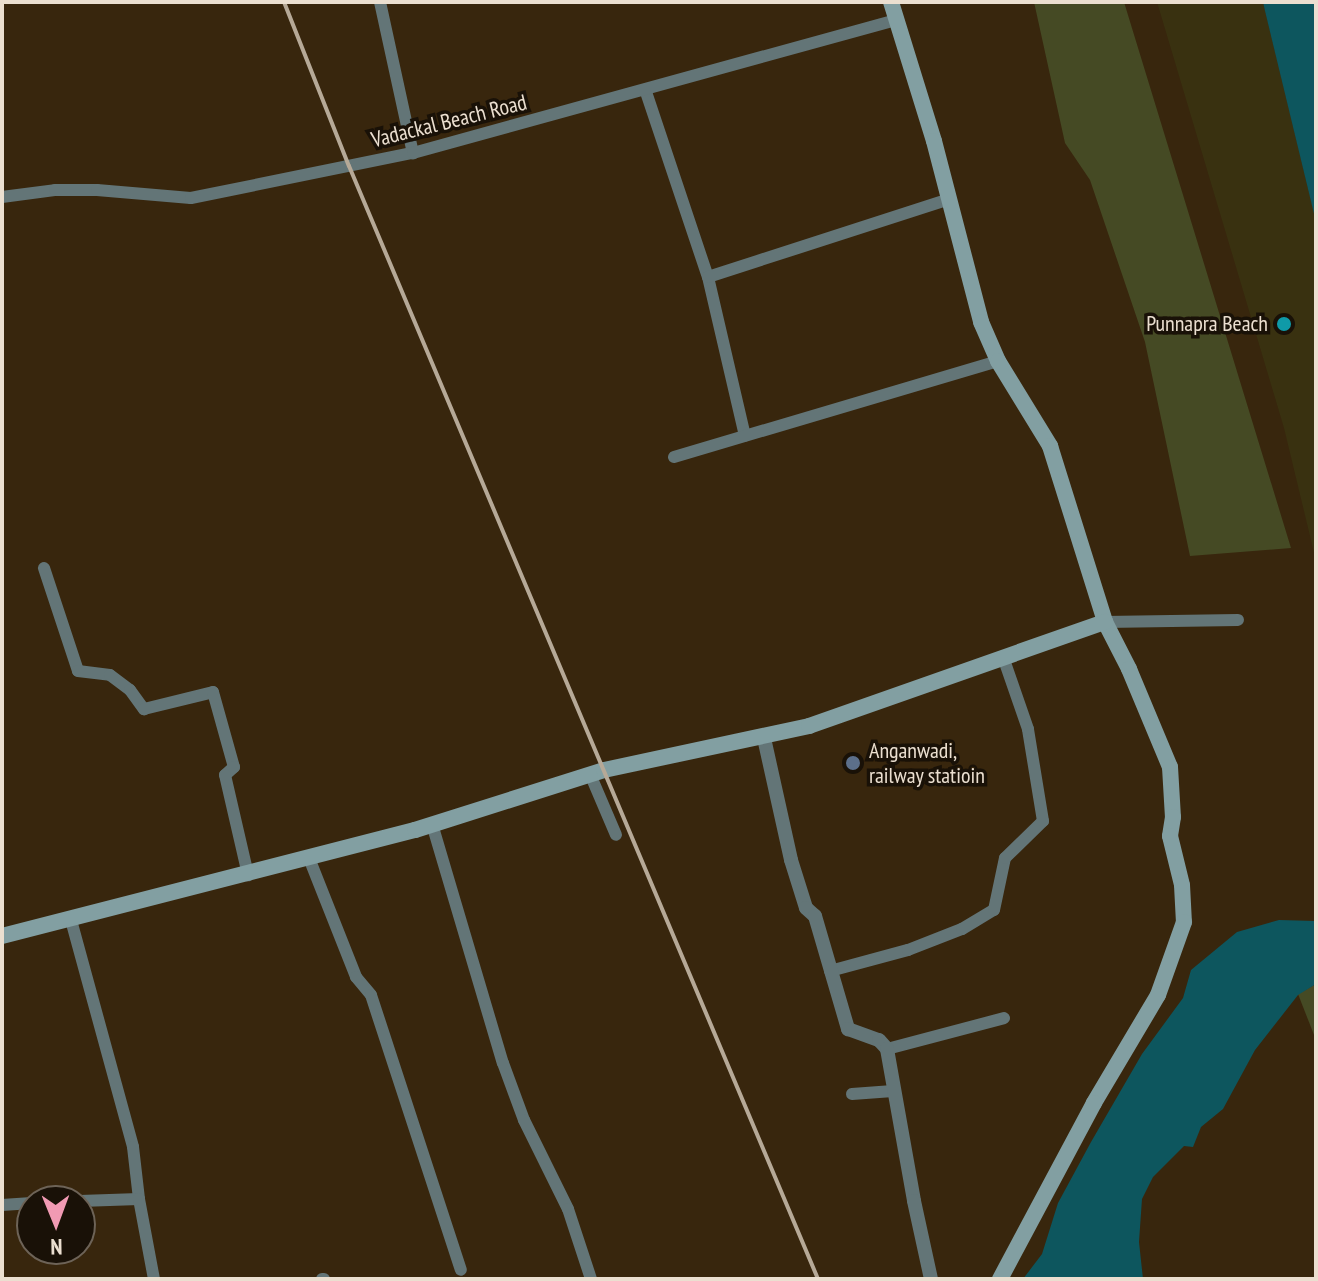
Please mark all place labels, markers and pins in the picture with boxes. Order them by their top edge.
place label: Punnapra Beach [1146,311,1268,337]
marker: Punnapra Beach [1275,315,1293,333]
place label: Anganwadi, railway statioin [869,737,985,788]
marker: Anganwadi, railway statioin [844,754,862,772]

